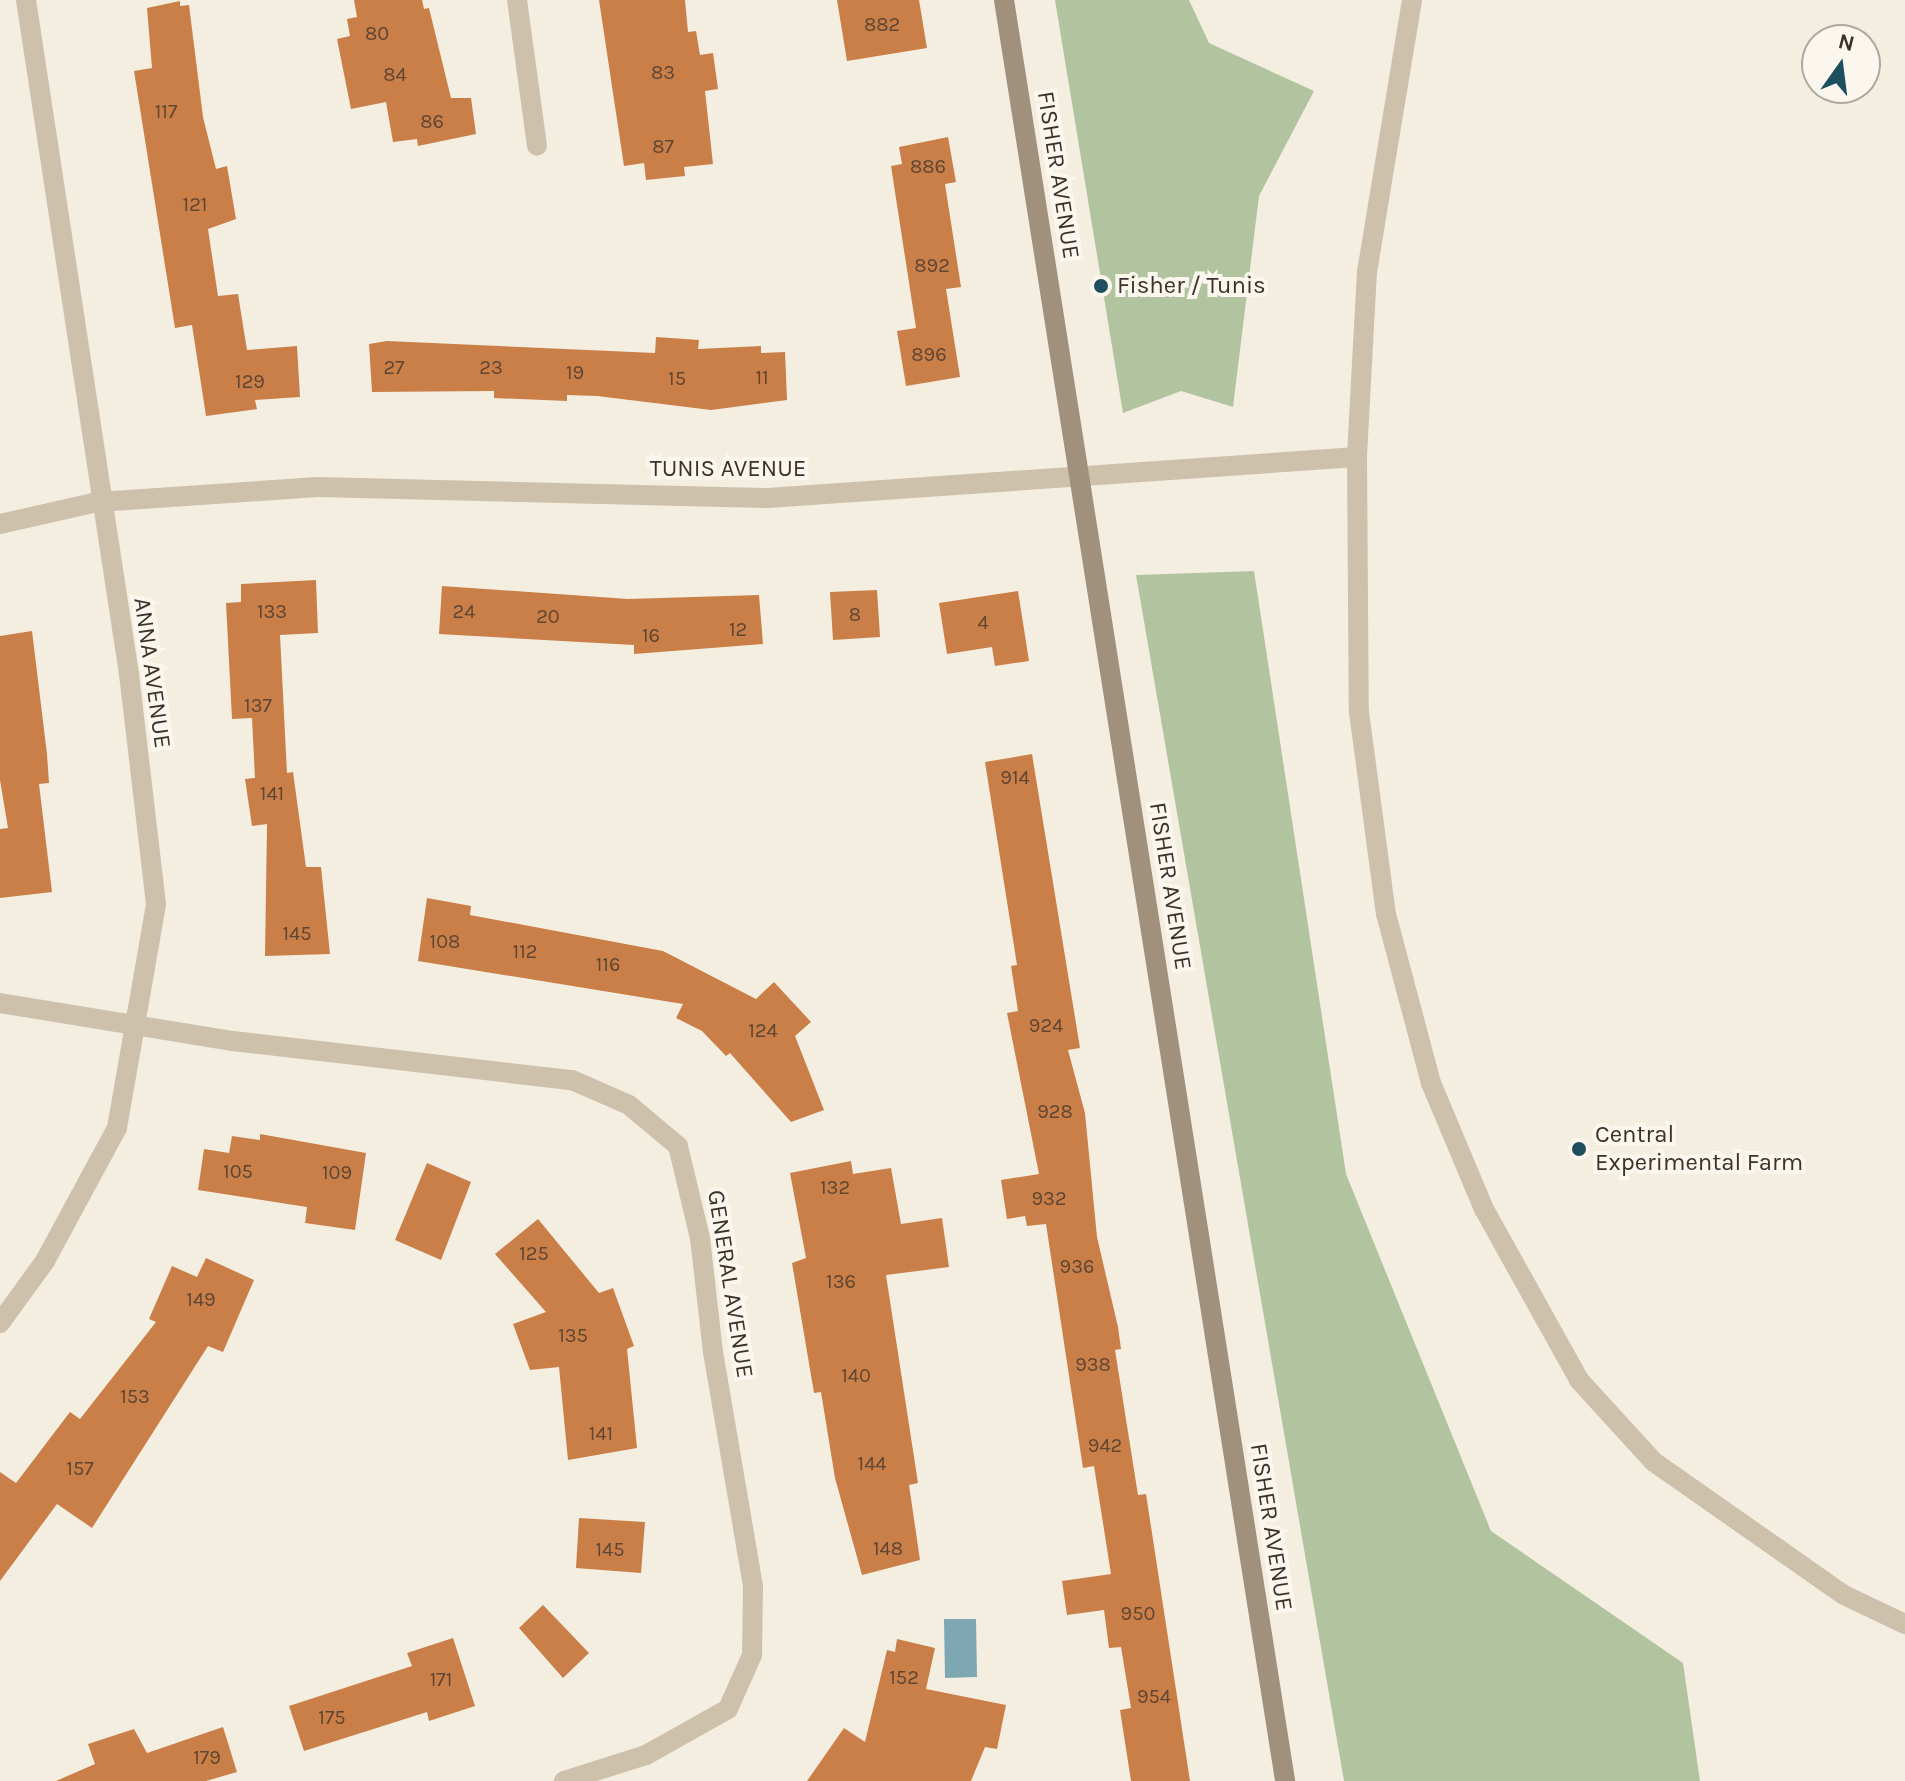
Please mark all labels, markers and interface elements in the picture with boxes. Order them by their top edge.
house number: 882 [864,12,900,36]
house number: 80 [365,21,389,45]
north arrow [1801,24,1881,104]
text: N [1836,28,1857,57]
house number: 83 [651,60,675,84]
house number: 84 [383,62,407,86]
street label: FISHER AVENUE [1031,89,1085,261]
house number: 117 [155,99,177,123]
house number: 86 [420,109,444,133]
house number: 87 [652,134,674,158]
house number: 886 [910,154,946,178]
house number: 121 [183,192,207,216]
house number: 892 [914,253,950,277]
place label: Fisher / Tunis [1117,272,1266,300]
marker: Fisher / Tunis [1092,277,1110,295]
house number: 896 [911,342,947,366]
house number: 27 [384,355,404,379]
house number: 23 [479,355,503,379]
house number: 19 [566,360,584,384]
house number: 11 [755,365,769,389]
house number: 15 [668,366,686,390]
house number: 129 [235,369,265,393]
street label: TUNIS AVENUE [650,455,806,483]
street label: ANNA AVENUE [127,596,177,750]
house number: 133 [257,599,287,623]
house number: 24 [453,599,475,623]
house number: 8 [849,602,861,626]
house number: 20 [536,604,560,628]
house number: 4 [977,610,989,634]
house number: 12 [729,617,747,641]
house number: 16 [642,623,660,647]
house number: 137 [244,693,272,717]
house number: 914 [1000,765,1030,789]
house number: 141 [260,781,284,805]
street label: FISHER AVENUE [1143,800,1197,972]
house number: 145 [282,921,312,945]
house number: 108 [430,929,460,953]
house number: 112 [513,939,537,963]
house number: 116 [596,952,620,976]
house number: 924 [1029,1013,1063,1037]
house number: 124 [748,1018,778,1042]
house number: 928 [1037,1099,1073,1123]
place label: Central Experimental Farm [1595,1121,1803,1177]
marker: Central Experimental Farm [1570,1140,1588,1158]
house number: 105 [223,1159,253,1183]
house number: 109 [322,1160,352,1184]
house number: 132 [820,1175,850,1199]
house number: 932 [1032,1186,1066,1210]
street label: GENERAL AVENUE [701,1188,759,1380]
house number: 125 [519,1241,549,1265]
house number: 936 [1060,1254,1094,1278]
house number: 136 [826,1269,856,1293]
house number: 149 [186,1287,216,1311]
house number: 135 [558,1323,588,1347]
house number: 938 [1075,1352,1111,1376]
house number: 140 [841,1363,871,1387]
house number: 153 [120,1384,150,1408]
house number: 141 [589,1421,613,1445]
house number: 942 [1088,1433,1122,1457]
street label: FISHER AVENUE [1244,1441,1298,1613]
house number: 144 [858,1451,886,1475]
house number: 157 [66,1456,94,1480]
house number: 148 [873,1536,903,1560]
house number: 145 [595,1537,625,1561]
house number: 950 [1121,1601,1155,1625]
house number: 152 [889,1665,919,1689]
house number: 171 [430,1667,452,1691]
house number: 954 [1137,1684,1171,1708]
house number: 175 [318,1705,346,1729]
house number: 179 [193,1745,221,1769]

